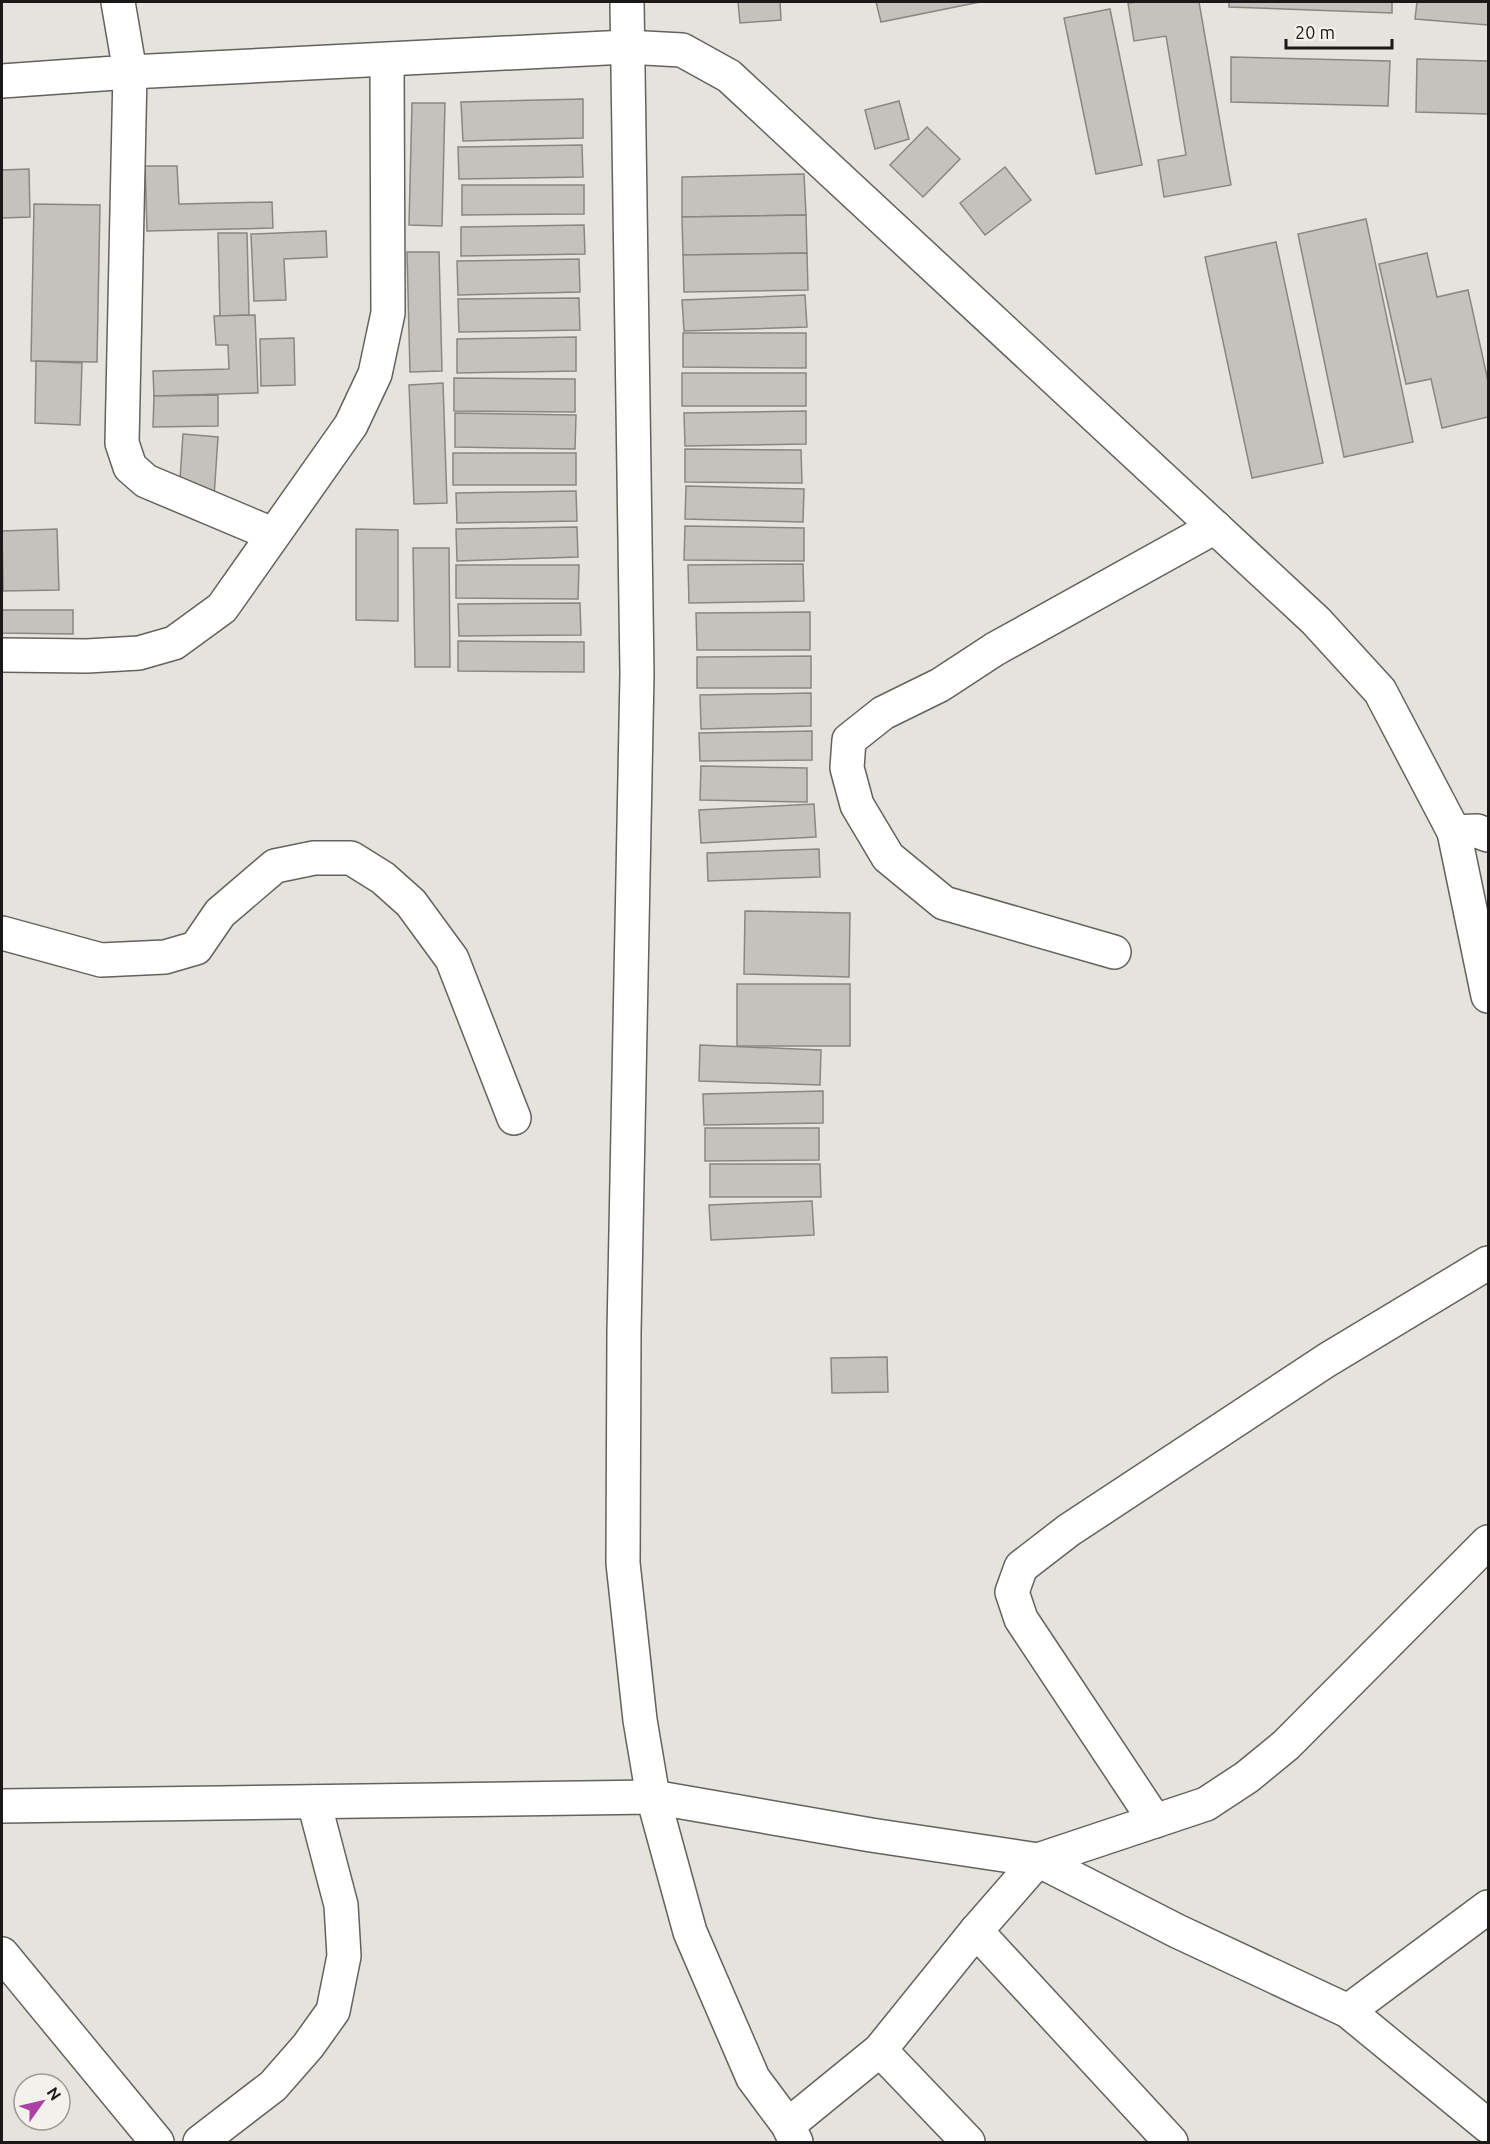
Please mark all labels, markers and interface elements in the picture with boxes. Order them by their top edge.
scale bar [1286,12,1392,50]
text: 20 m [1295,22,1335,42]
north arrow [12,2072,72,2132]
text: N [44,2084,65,2104]

